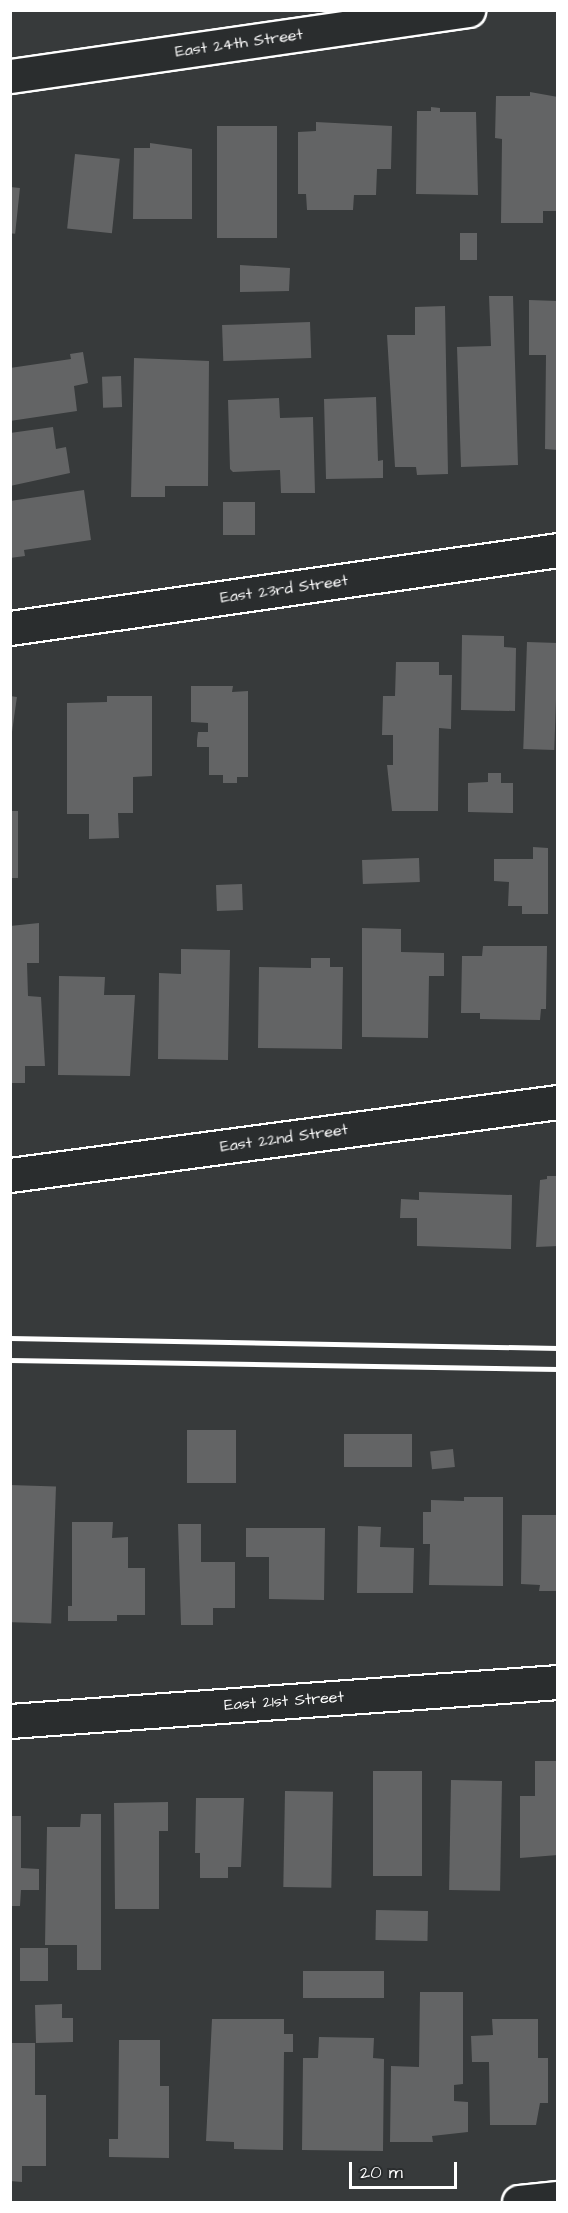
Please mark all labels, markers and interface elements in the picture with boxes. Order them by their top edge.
street label: East 24th Street [174,25,304,61]
street label: East 23rd Street [219,571,349,607]
street label: East 22nd Street [219,1120,349,1156]
street label: East 21st Street [223,1687,345,1715]
scale bar [352,2150,460,2188]
text: 20 m [360,2160,403,2185]

